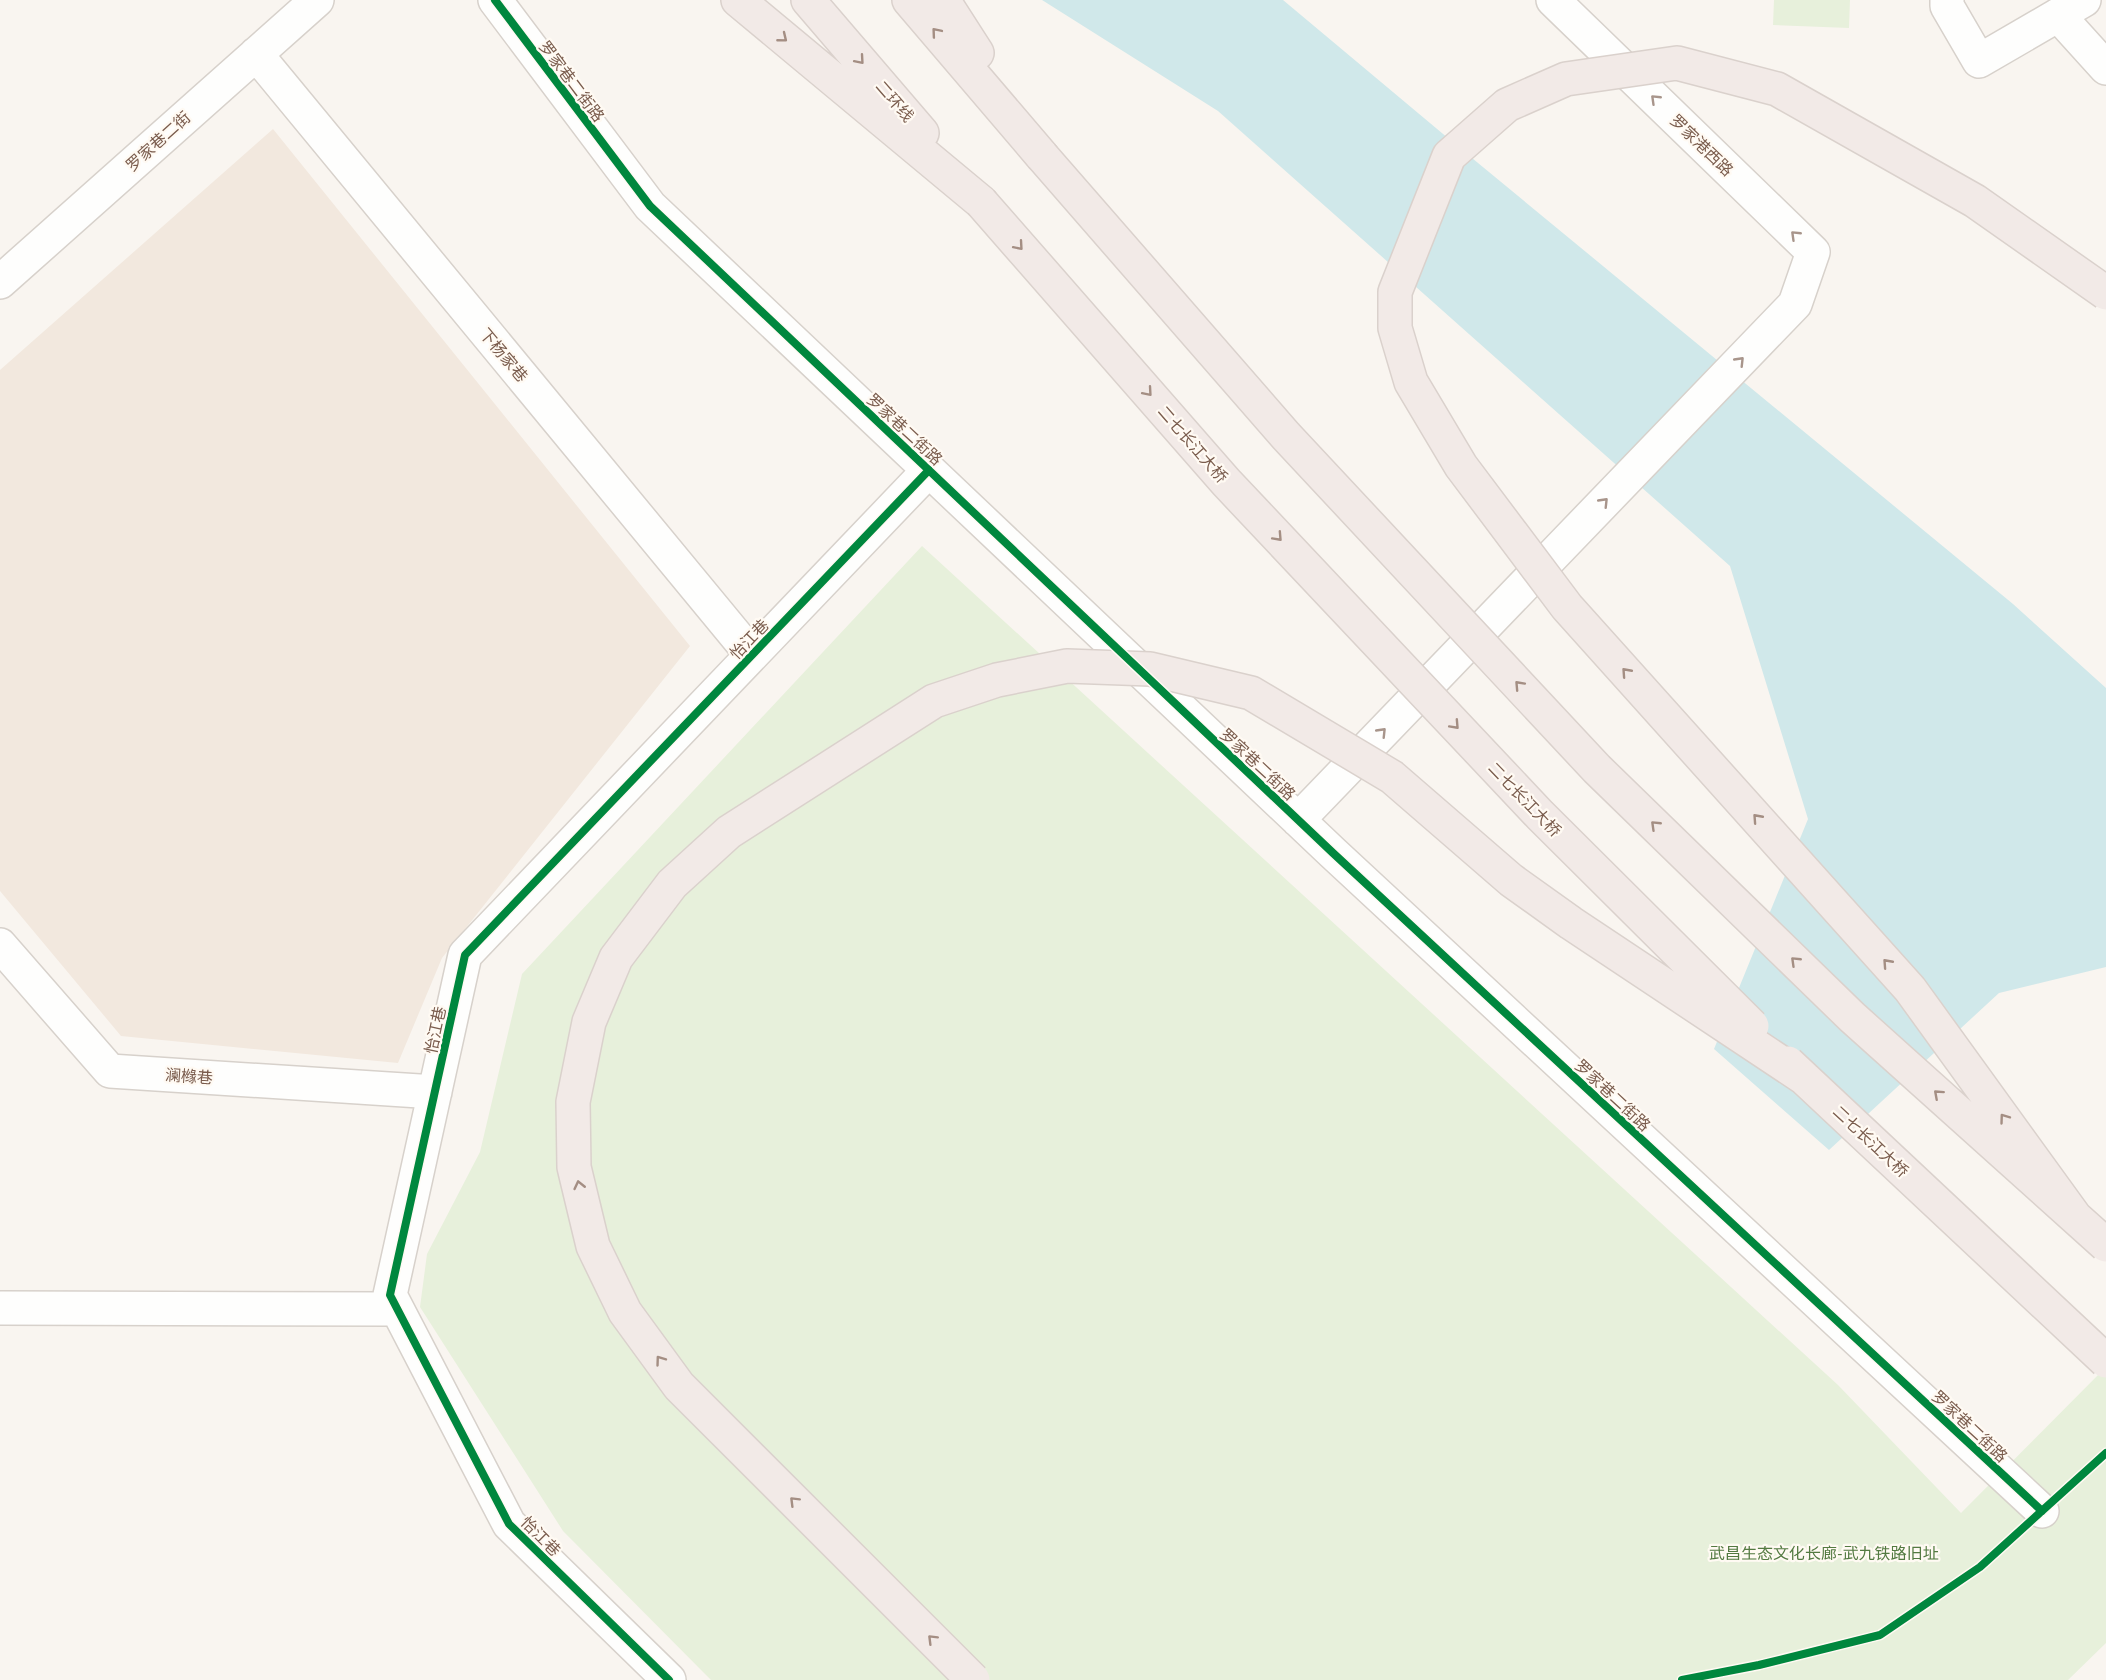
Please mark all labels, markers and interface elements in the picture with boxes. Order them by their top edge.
one-way arrow [932,28,943,39]
one-way arrow [776,31,787,42]
street label: 罗家巷二街路 [535,37,609,125]
one-way arrow [853,53,864,64]
street label: 二环线 [872,76,918,126]
one-way arrow [1651,96,1662,107]
street label: 罗家巷二街 [122,107,194,175]
street label: 罗家港西路 [1666,110,1738,180]
one-way arrow [1791,231,1802,242]
one-way arrow [1012,239,1023,250]
street label: 下杨家巷 [476,324,532,386]
one-way arrow [1732,358,1743,369]
one-way arrow [1141,386,1152,396]
street label: 罗家巷二街路 [863,389,947,469]
street label: 二七长江大桥 [1154,401,1232,487]
one-way arrow [1597,498,1608,509]
one-way arrow [1271,531,1282,541]
street label: 怡江巷 [725,615,773,663]
one-way arrow [1622,669,1633,679]
one-way arrow [1515,682,1526,692]
one-way arrow [1448,719,1459,729]
street label: 罗家巷二街路 [1216,724,1300,804]
one-way arrow [1375,729,1386,740]
street label: 二七长江大桥 [1484,758,1566,840]
one-way arrow [1753,814,1764,824]
one-way arrow [1651,821,1662,832]
one-way arrow [1791,957,1801,968]
one-way arrow [1883,959,1894,969]
street label: 怡江巷 [420,1004,450,1056]
street label: 罗家巷二街路 [1571,1055,1655,1135]
street label: 澜橼巷 [164,1064,214,1088]
one-way arrow [1934,1090,1945,1101]
street label: 二七长江大桥 [1829,1101,1913,1181]
one-way arrow [2000,1114,2011,1125]
one-way arrow [573,1180,586,1190]
one-way arrow [656,1355,667,1366]
street label: 罗家巷二街路 [1928,1386,2012,1466]
one-way arrow [790,1497,801,1507]
street label: 怡江巷 [517,1512,565,1560]
park label: 武昌生态文化长廊-武九铁路旧址 [1709,1543,1939,1563]
one-way arrow [928,1635,939,1645]

